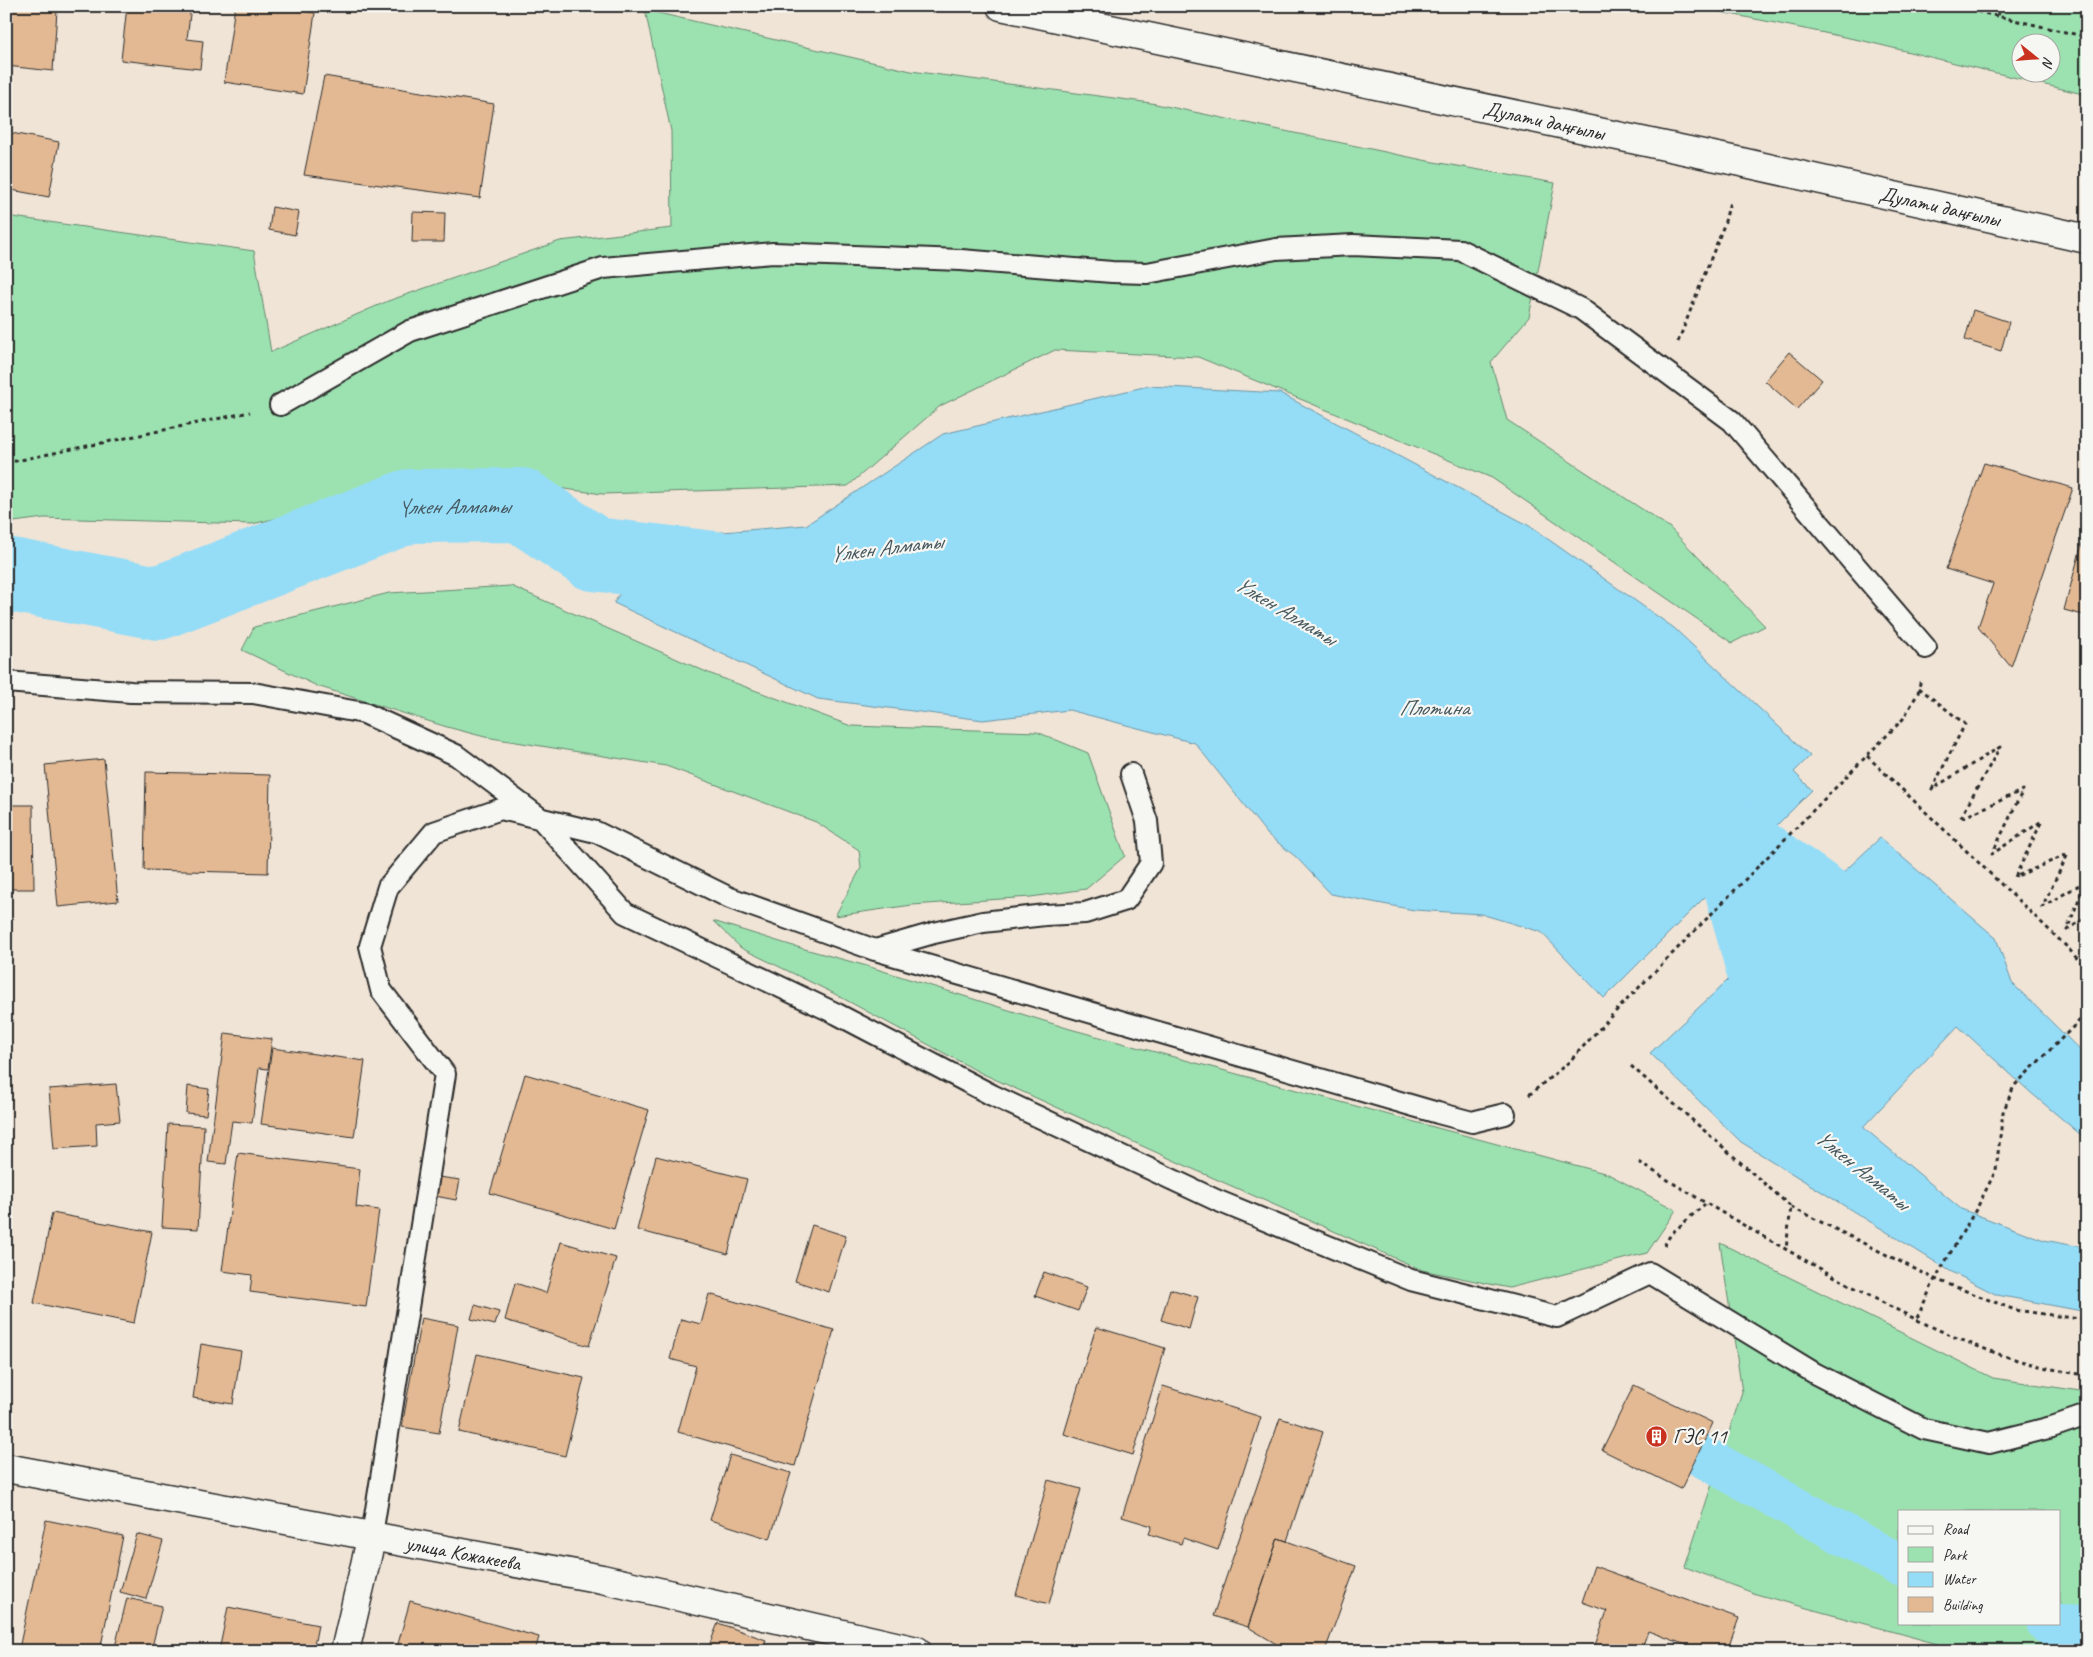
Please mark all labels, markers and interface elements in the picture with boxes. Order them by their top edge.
north arrow [2010,32,2060,82]
text: N [2038,55,2057,71]
street label: Дулати даңғылы [1481,95,1609,146]
street label: Дулати даңғылы [1877,180,2005,233]
water label: Үлкен Алматы [393,491,513,524]
water label: Үлкен Алматы [828,527,947,569]
water label: Үлкен Алматы [1230,570,1344,654]
water label: Плотина [1399,694,1472,722]
water label: Үлкен Алматы [1810,1123,1918,1218]
place label: ГЭС 11 [1673,1423,1728,1449]
building icon: ГЭС 11 [1645,1424,1669,1448]
legend [1898,1510,2060,1624]
text: Road [1943,1520,1970,1539]
street label: улица Кожакеева [402,1529,524,1577]
text: Park [1943,1546,1968,1565]
text: Water [1943,1570,1977,1589]
text: Building [1943,1596,1983,1615]

